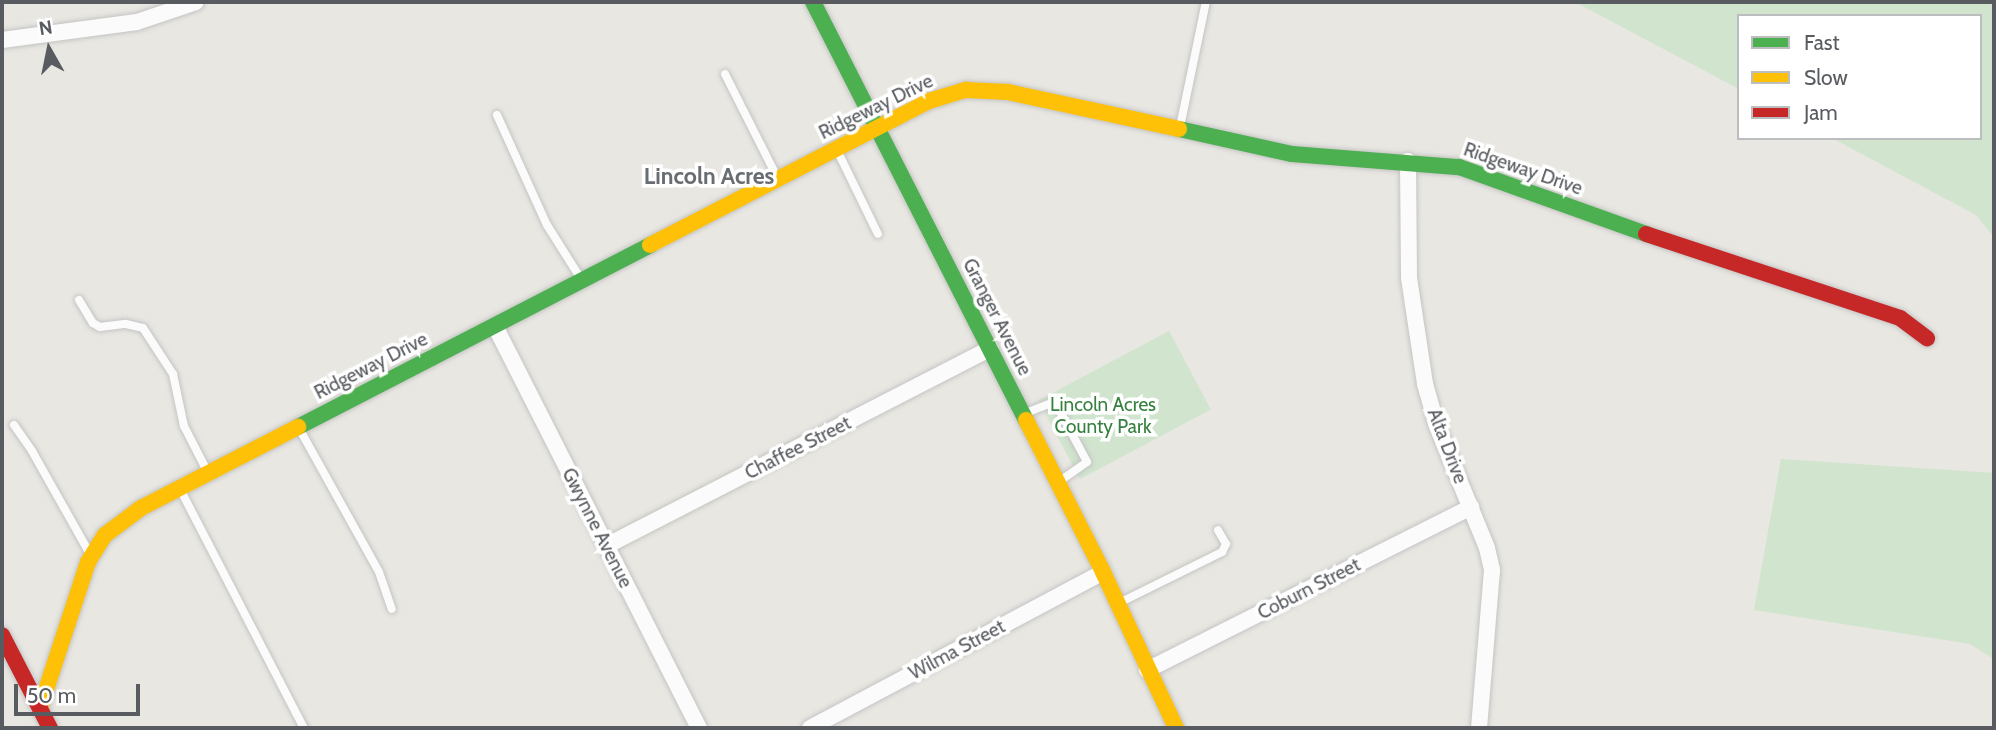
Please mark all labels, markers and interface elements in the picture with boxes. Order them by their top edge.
north arrow [14,14,84,84]
legend [1737,14,1982,140]
text: N [37,15,54,40]
text: Fast [1804,30,1840,55]
text: Slow [1804,65,1848,90]
street label: Ridgeway Drive [815,70,937,144]
text: Jam [1804,100,1838,125]
street label: Ridgeway Drive [1461,138,1585,200]
district label: Lincoln Acres [644,162,774,190]
street label: Granger Avenue [958,255,1036,379]
street label: Ridgeway Drive [311,328,431,404]
park label: Lincoln Acres County Park [1050,394,1156,438]
street label: Alta Drive [1422,405,1472,487]
street label: Chaffee Street [741,412,855,484]
street label: Gwynne Avenue [557,464,637,592]
street label: Coburn Street [1254,553,1364,625]
street label: Wilma Street [905,615,1009,685]
scale bar [18,670,144,714]
text: 50 m [27,683,76,708]

